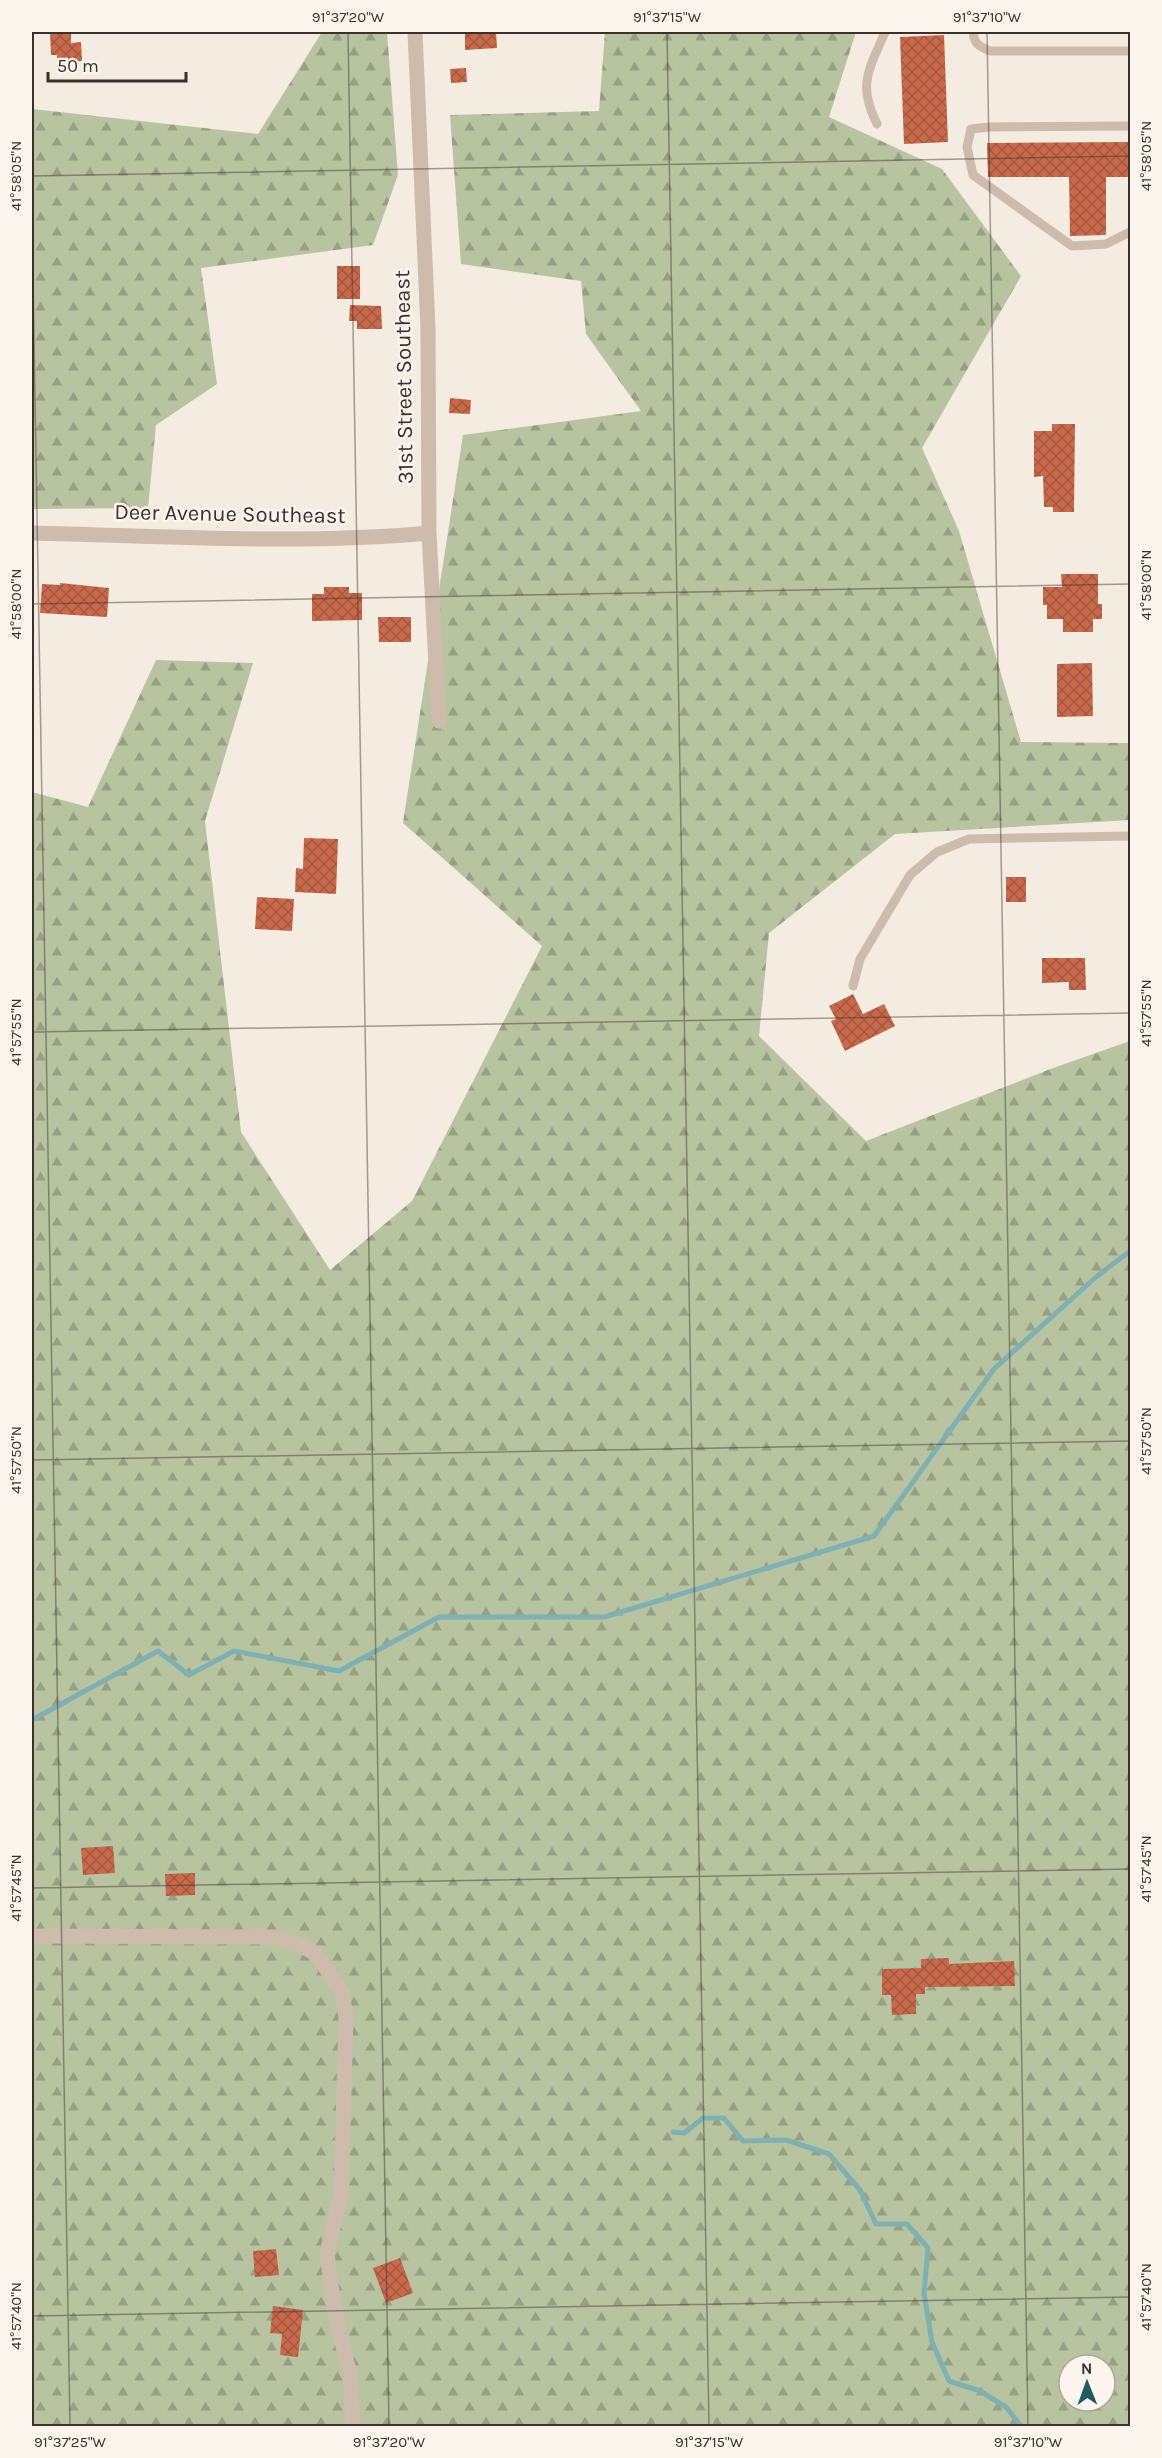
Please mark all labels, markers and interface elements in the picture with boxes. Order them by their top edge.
text: 91°37'20"W [312,8,385,26]
text: 91°37'15"W [633,8,702,26]
text: 91°37'10"W [953,8,1022,26]
scale bar [48,45,186,83]
text: 50 m [57,55,99,77]
text: 41°58'05"N [1137,121,1155,191]
text: 41°58'05"N [7,141,25,211]
street label: 31st Street Southeast [389,270,419,484]
street label: Deer Avenue Southeast [114,499,346,529]
text: 41°58'00"N [1137,550,1155,620]
text: 41°58'00"N [7,569,25,639]
text: 41°57'55"N [1137,979,1155,1047]
text: 41°57'55"N [7,998,25,1066]
text: 41°57'50"N [1137,1407,1155,1475]
text: 41°57'50"N [7,1426,25,1494]
text: 41°57'45"N [1137,1835,1155,1903]
text: 41°57'45"N [7,1854,25,1922]
text: 41°57'40"N [1137,2263,1155,2331]
text: 41°57'40"N [7,2282,25,2350]
north arrow [1057,2353,1117,2413]
text: N [1081,2359,1093,2378]
text: 91°37'25"W [34,2433,107,2451]
text: 91°37'20"W [353,2433,426,2451]
text: 91°37'15"W [675,2433,744,2451]
text: 91°37'10"W [994,2433,1063,2451]

